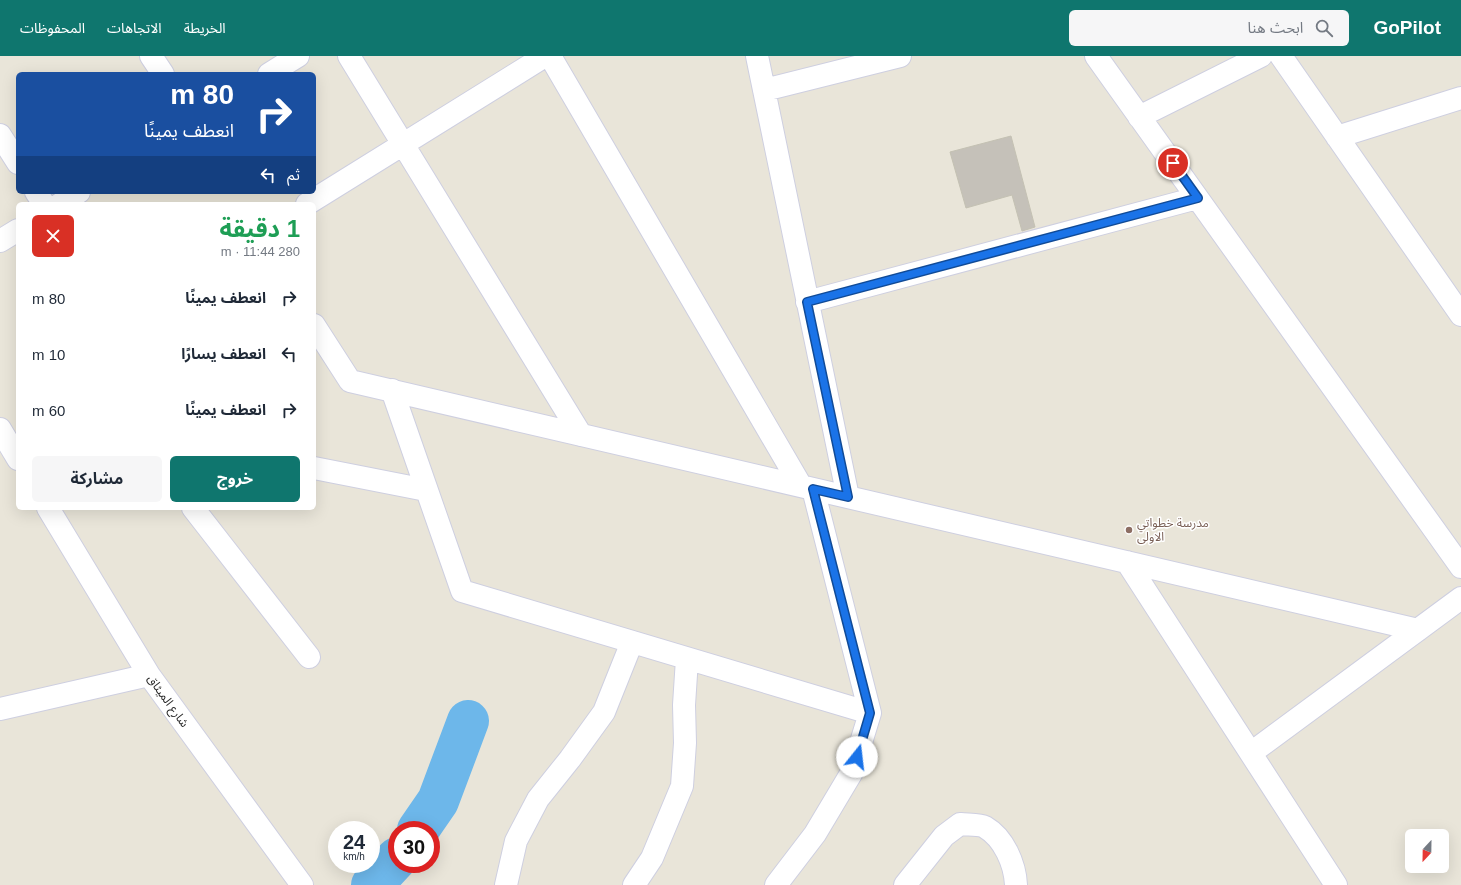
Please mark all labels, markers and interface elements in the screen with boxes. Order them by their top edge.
search box [1069,10,1349,46]
icon: search [1313,17,1335,39]
text: GoPilot [1373,17,1441,38]
text: ابحث هنا [1248,19,1303,36]
text: المحفوظات [20,20,85,36]
text: الاتجاهات [107,20,162,36]
text: الخريطة [184,20,226,36]
text: 80 m [170,79,234,110]
icon: right [248,88,300,140]
text: انعطف يمينًا [144,121,234,141]
pin [1156,146,1190,180]
icon: arrive [1162,152,1184,174]
icon: left [257,164,279,186]
text: ثم [287,166,300,183]
button: close [32,215,74,257]
text: 1 دقيقة [220,215,300,242]
text: 280 m · 11:44 [221,244,300,259]
icon: right [278,287,300,309]
text: انعطف يمينًا [185,289,266,306]
text: 80 m [32,290,65,307]
icon: left [278,343,300,365]
text: انعطف يسارًا [181,345,266,362]
text: 10 m [32,346,65,363]
icon: right [278,399,300,421]
text: انعطف يمينًا [185,401,266,418]
text: 60 m [32,402,65,419]
button: مشاركة [32,456,162,502]
button: خروج [170,456,300,502]
place label: مدرسة خطواتي الاولى [1137,516,1209,544]
marker: مدرسة خطواتي الاولى [1124,525,1134,535]
street label: شارع الميثاق [143,672,192,731]
position arrow [836,736,878,778]
speed limit sign: 30 [388,821,440,873]
north arrow [1405,829,1449,873]
map controls [1405,829,1449,873]
text: 24 [343,831,365,853]
text: km/h [343,851,365,862]

